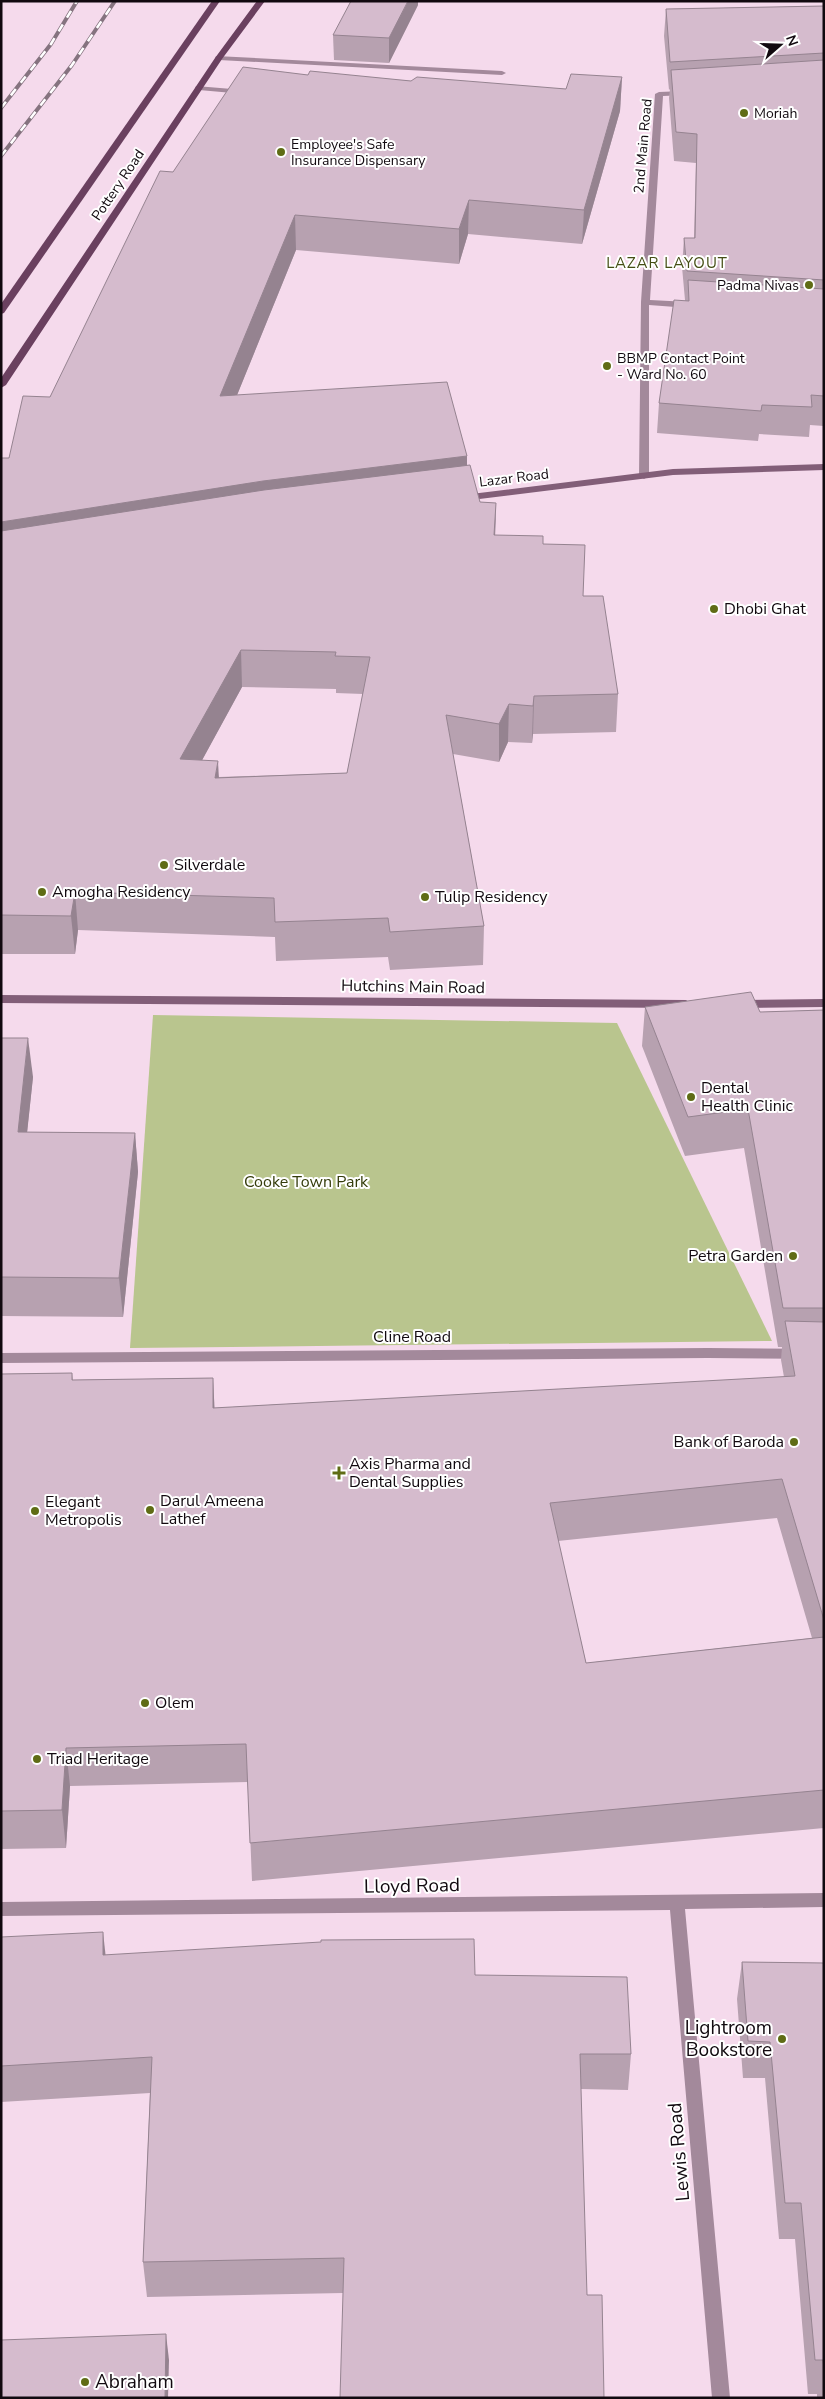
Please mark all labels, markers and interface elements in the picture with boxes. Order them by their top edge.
north arrow [755,20,805,70]
text: N [781,33,802,49]
street label: 2nd Main Road [629,98,657,194]
place label: Moriah [754,104,797,123]
marker: Moriah [738,107,750,119]
place label: Employee's Safe Insurance Dispensary [291,135,426,170]
street label: Pottery Road [87,146,149,224]
marker: Employee's Safe Insurance Dispensary [275,146,287,158]
district label: LAZAR LAYOUT [606,253,728,273]
place label: Padma Nivas [717,276,799,295]
marker: Padma Nivas [803,279,815,291]
place label: BBMP Contact Point - Ward No. 60 [617,349,745,384]
marker: BBMP Contact Point - Ward No. 60 [601,360,613,372]
street label: Lazar Road [478,464,550,492]
place label: Dhobi Ghat [724,598,806,620]
marker: Dhobi Ghat [708,603,720,615]
place label: Silverdale [174,854,245,876]
marker: Silverdale [158,859,170,871]
place label: Amogha Residency [52,881,191,903]
marker: Amogha Residency [36,886,48,898]
place label: Tulip Residency [435,886,548,908]
marker: Tulip Residency [419,891,431,903]
street label: Hutchins Main Road [341,975,485,999]
place label: Dental Health Clinic [701,1077,794,1117]
marker: Dental Health Clinic [685,1091,697,1103]
park label: Cooke Town Park [244,1171,369,1193]
place label: Petra Garden [688,1245,783,1267]
marker: Petra Garden [787,1250,799,1262]
street label: Cline Road [373,1326,451,1348]
place label: Bank of Baroda [674,1431,784,1453]
marker: Bank of Baroda [788,1436,800,1448]
place label: Axis Pharma and Dental Supplies [349,1453,471,1493]
marker: Axis Pharma and Dental Supplies [333,1467,345,1479]
place label: Darul Ameena Lathef [160,1490,264,1530]
place label: Elegant Metropolis [45,1491,122,1531]
marker: Darul Ameena Lathef [144,1504,156,1516]
marker: Elegant Metropolis [29,1505,41,1517]
place label: Olem [155,1692,194,1714]
marker: Olem [139,1697,151,1709]
place label: Triad Heritage [47,1748,149,1770]
marker: Triad Heritage [31,1753,43,1765]
street label: Lloyd Road [364,1872,460,1900]
place label: Lightroom Bookstore [685,2015,772,2063]
marker: Lightroom Bookstore [776,2033,788,2045]
street label: Lewis Road [662,2102,696,2202]
place label: Abraham [95,2369,174,2395]
marker: Abraham [79,2376,91,2388]

